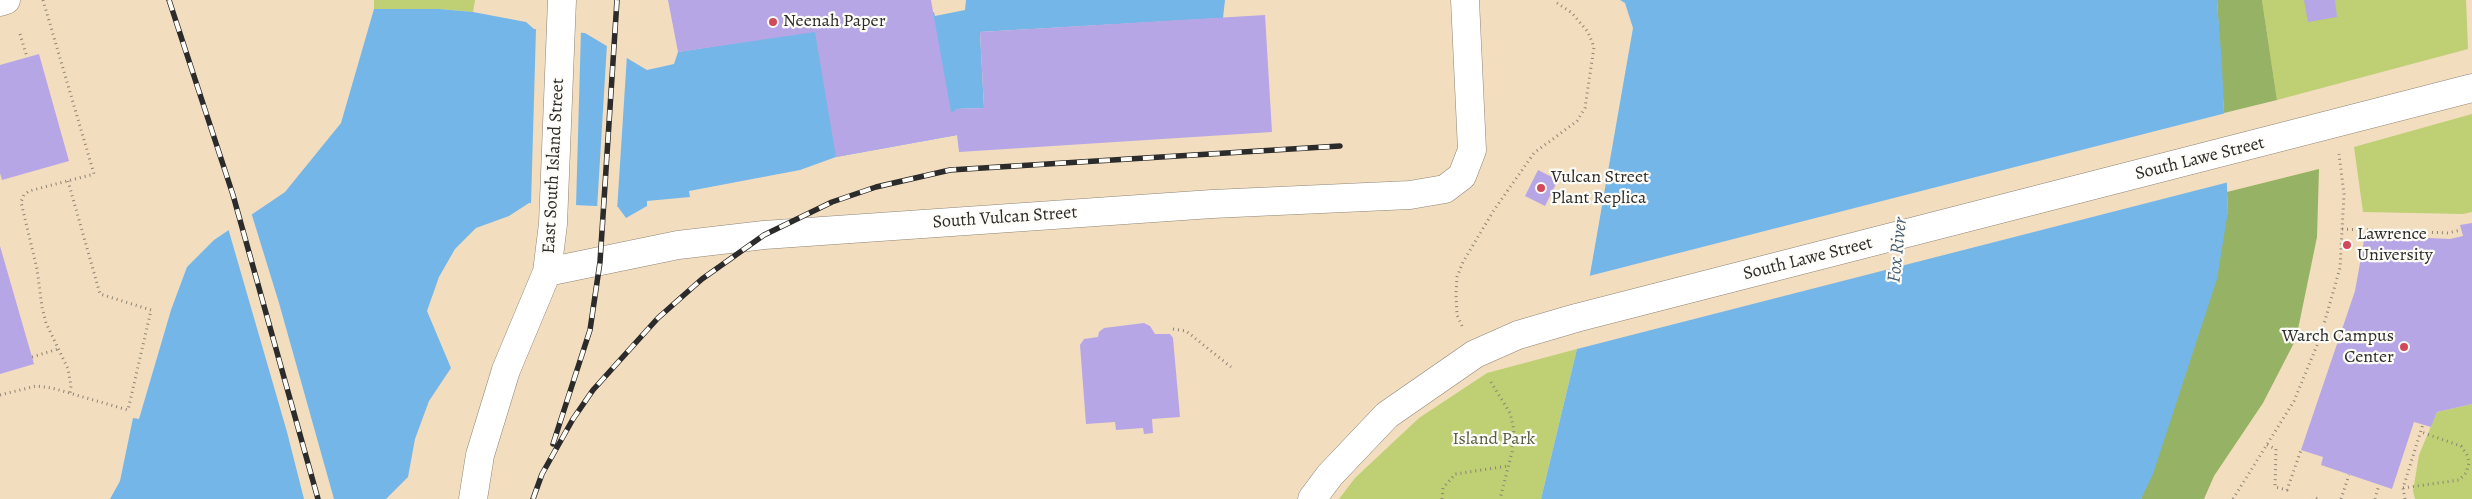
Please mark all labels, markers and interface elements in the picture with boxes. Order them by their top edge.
place label: Neenah Paper [783,11,886,33]
marker: Neenah Paper [767,16,779,28]
street label: East South Island Street [539,78,569,254]
street label: South Lawe Street [2133,132,2267,186]
place label: Vulcan Street Plant Replica [1551,167,1649,210]
marker: Vulcan Street Plant Replica [1535,182,1547,194]
street label: South Vulcan Street [932,202,1078,234]
water label: Fox River [1883,216,1913,284]
place label: Lawrence University [2357,224,2433,266]
street label: South Lawe Street [1741,232,1875,286]
marker: Lawrence University [2341,239,2353,251]
place label: Warch Campus Center [2282,326,2394,368]
marker: Warch Campus Center [2398,341,2410,353]
park label: Island Park [1452,429,1536,451]

